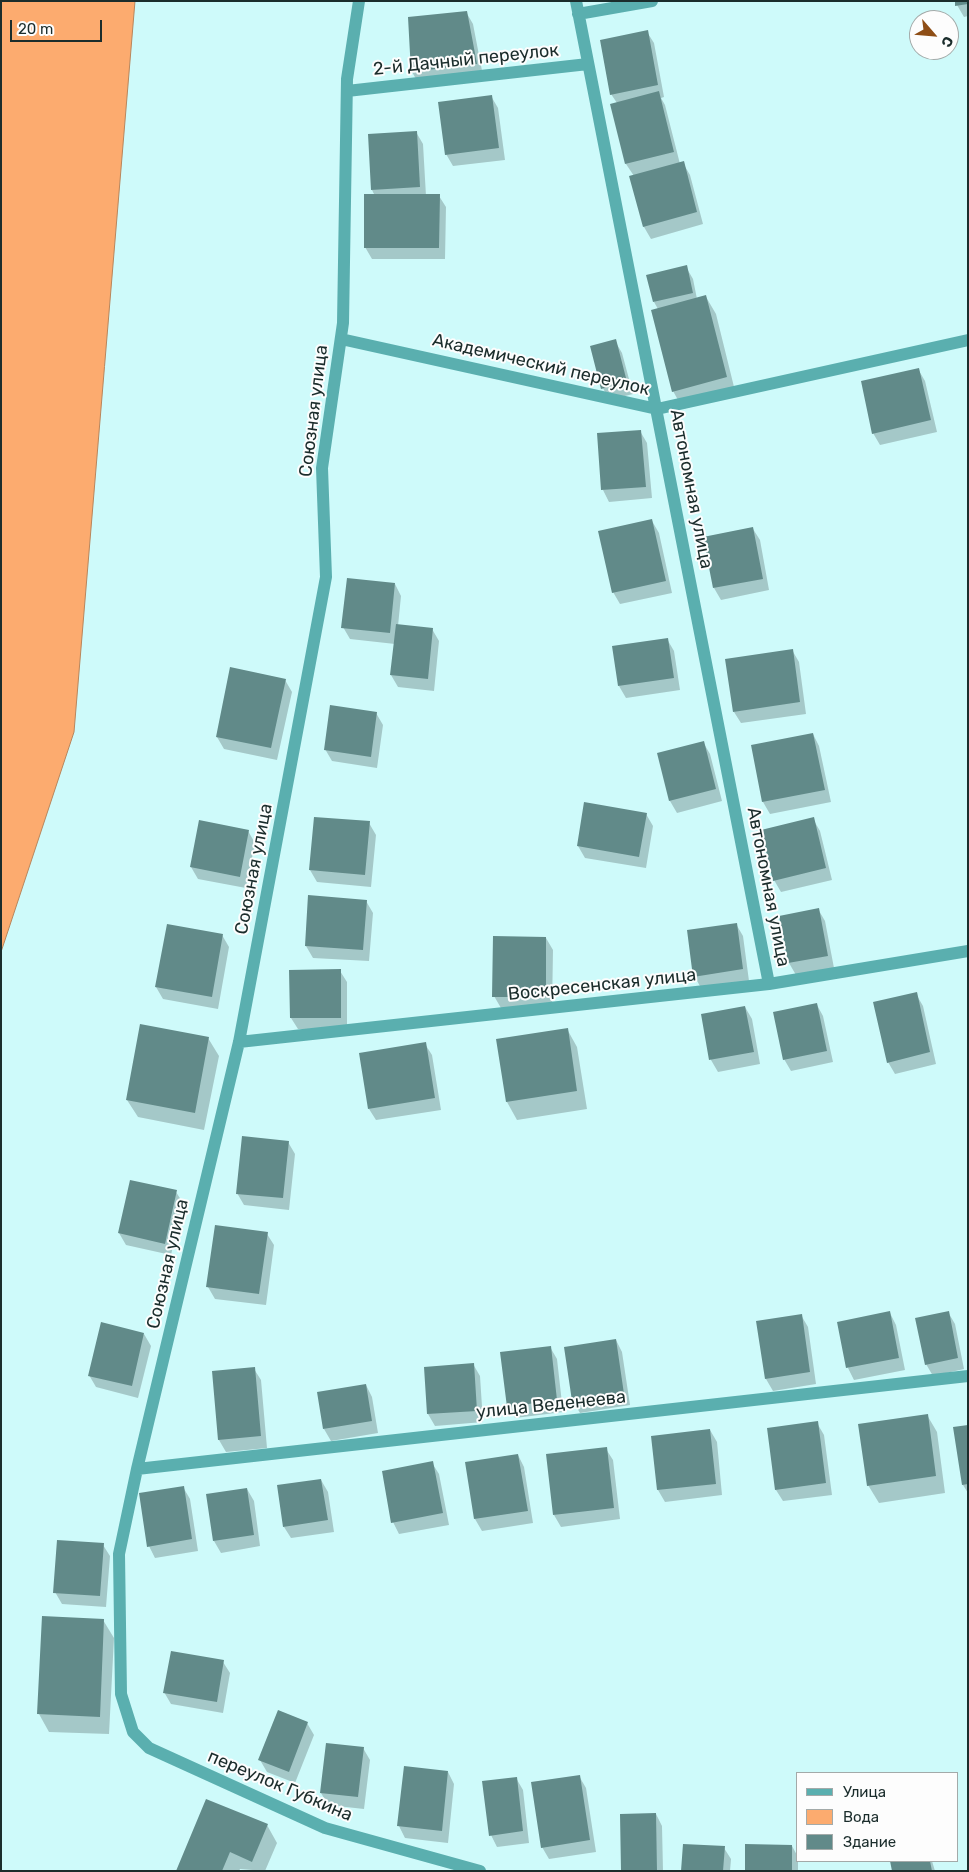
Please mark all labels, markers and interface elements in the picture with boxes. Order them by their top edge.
scale bar [12,10,105,42]
north arrow [909,10,959,60]
text: 20 m [18,20,53,38]
text: С [937,33,957,50]
street label: 2-й Дачный переулок [372,39,560,81]
street label: Академический переулок [430,329,652,401]
street label: Союзная улица [295,344,333,478]
street label: Автономная улица [665,407,717,571]
street label: Союзная улица [231,802,277,936]
street label: Автономная улица [742,805,794,969]
street label: Воскресенская улица [507,964,697,1006]
street label: Союзная улица [143,1197,193,1331]
street label: улица Веденеева [475,1386,627,1424]
street label: переулок Губкина [204,1746,356,1826]
legend [796,1772,959,1862]
text: Улица [843,1783,886,1801]
text: Вода [843,1808,879,1826]
text: Здание [843,1833,896,1851]

